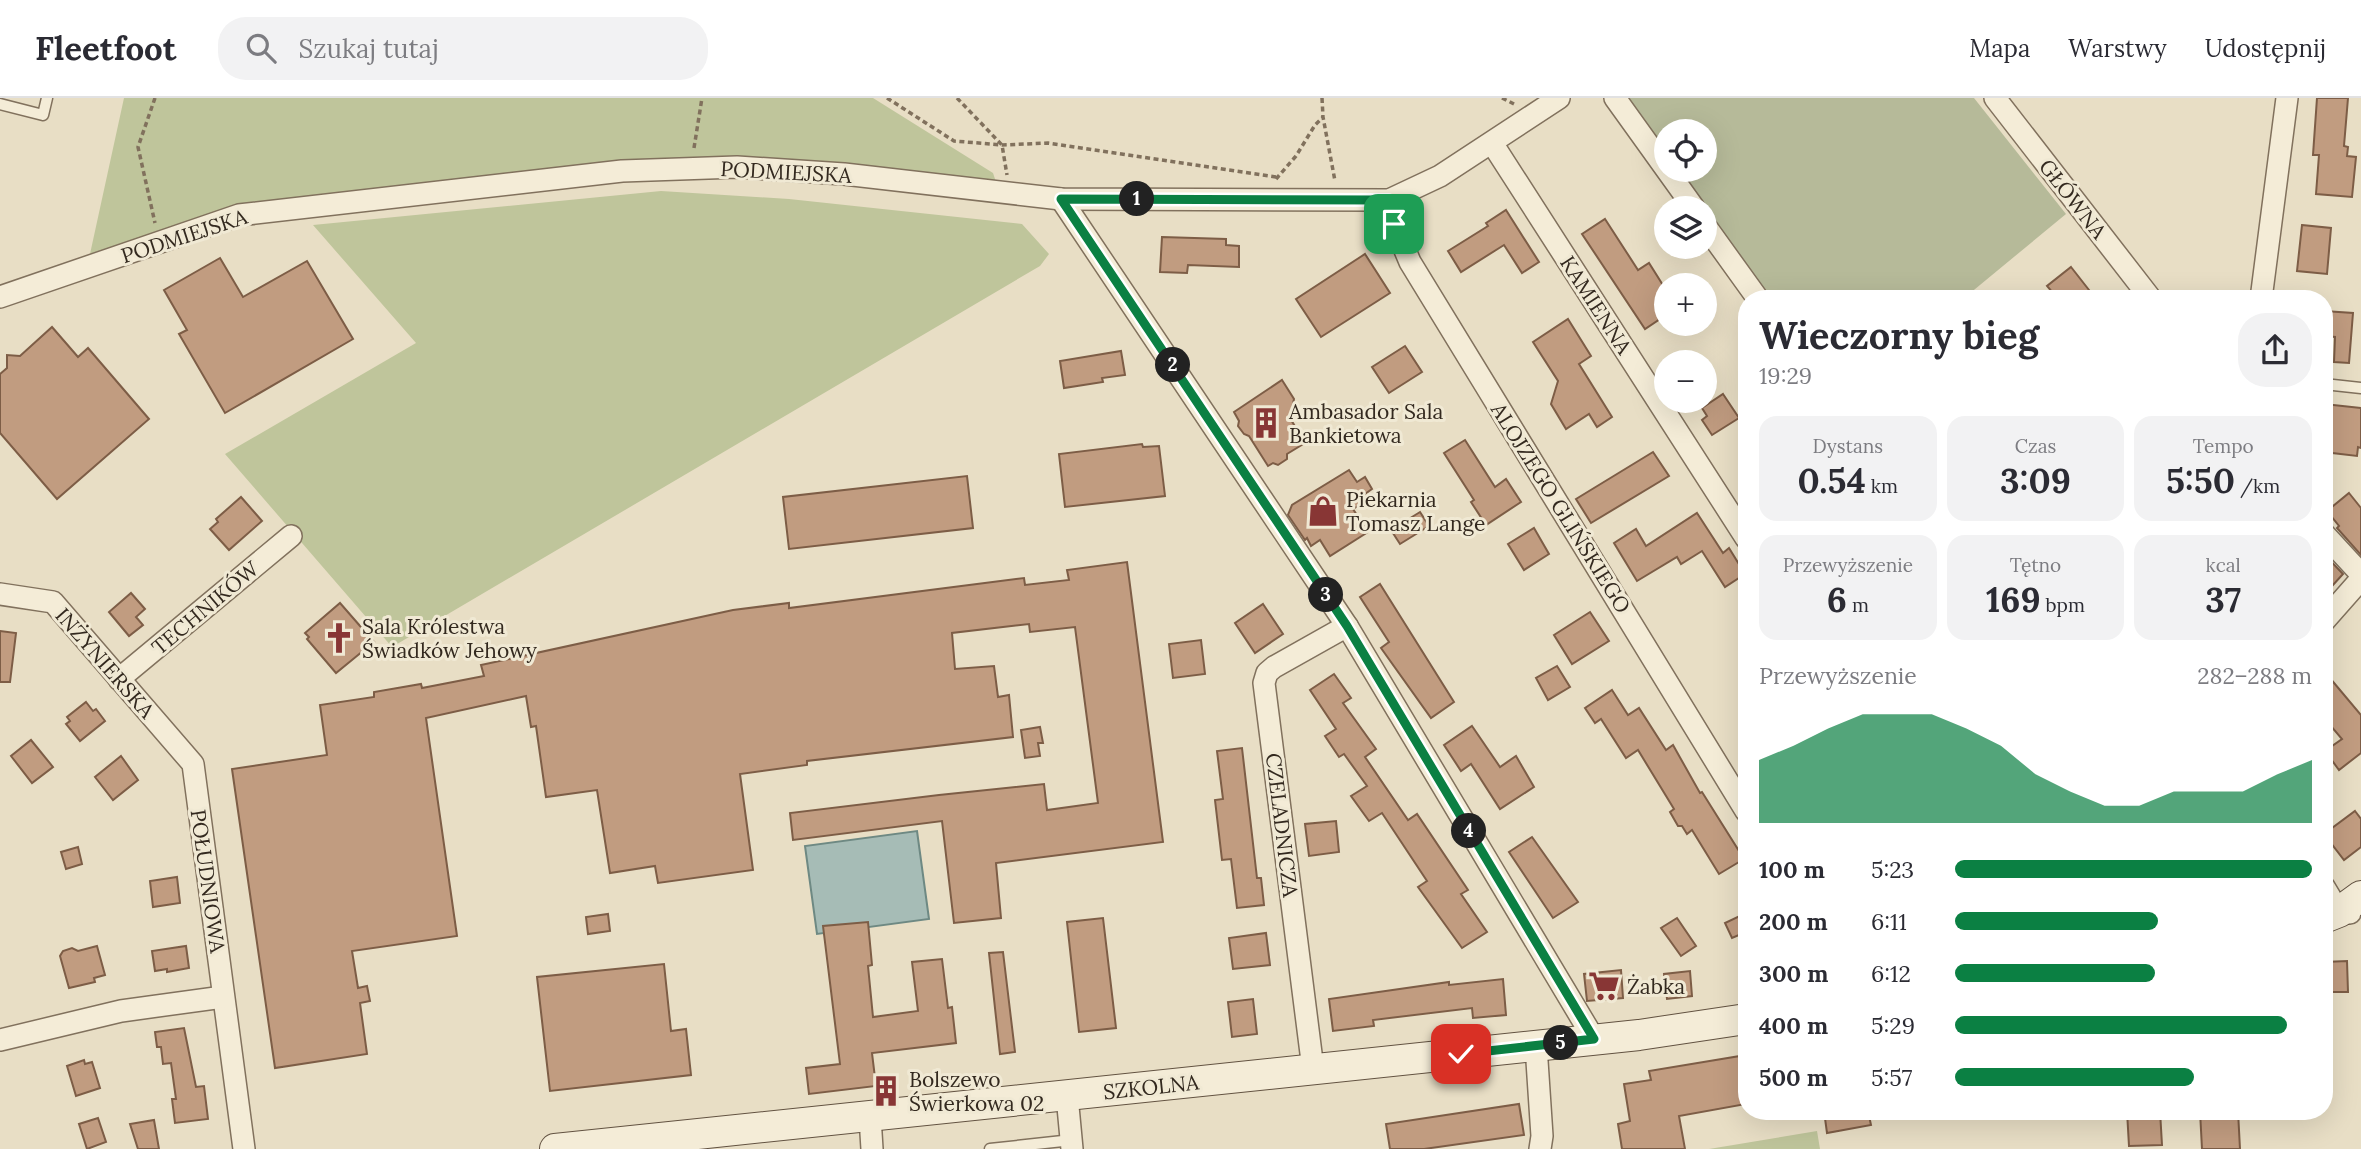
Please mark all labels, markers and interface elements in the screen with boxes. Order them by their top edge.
search box [218,17,708,80]
text: Fleetfoot [35,27,176,69]
icon: search [242,29,280,67]
text: Szukaj tutaj [298,32,439,65]
text: Mapa [1969,33,2030,64]
text: Warstwy [2068,33,2167,64]
text: Udostępnij [2205,33,2326,64]
map controls [1654,119,1717,413]
button: locate [1654,119,1717,182]
street label: GŁÓWNA [2033,154,2113,245]
street label: PODMIEJSKA [720,155,853,189]
pin: 1 [1120,182,1154,217]
text: 1 [1133,186,1140,210]
pin [1364,194,1424,254]
button: layers [1654,196,1717,259]
street label: PODMIEJSKA [117,203,251,269]
icon: arrive [1375,205,1413,243]
street label: KAMIENNA [1554,251,1638,360]
button: + [1654,273,1717,336]
text: Wieczorny bieg [1759,311,2039,359]
button: share [2238,313,2312,387]
pin: 2 [1156,348,1190,382]
button: − [1654,350,1717,413]
text: 2 [1167,352,1178,376]
text: 19:29 [1759,361,1812,390]
street label: ALOJZEGO GLIŃSKIEGO [1485,397,1637,618]
place label: Ambasador Sala Bankietowa [1288,398,1443,449]
building icon: Ambasador Sala Bankietowa [1249,406,1283,440]
text: Dystans [1813,434,1883,458]
text: Czas [2015,434,2056,458]
text: Tempo [2193,434,2254,458]
text: 0.54 [1798,458,1866,503]
text: 3:09 [2000,458,2071,503]
text: 5:50 [2166,458,2235,503]
text: km [1866,474,1898,498]
text: /km [2235,474,2280,498]
place label: Piekarnia Tomasz Lange [1346,486,1485,537]
shop icon: Piekarnia Tomasz Lange [1306,494,1340,528]
text: Przewyższenie [1783,553,1913,577]
text: Tętno [2010,553,2061,577]
text: kcal [2206,553,2241,577]
street label: TECHNIKÓW [146,555,265,661]
text: 6 [1827,577,1847,622]
text: 169 [1986,577,2041,622]
text: 37 [2205,577,2241,622]
pin: 3 [1308,578,1344,612]
text: 3 [1320,582,1331,606]
text: m [1847,593,1869,617]
text: bpm [2041,593,2085,617]
street label: INŻYNIERSKA [50,602,161,725]
place label: Sala Królestwa Świadków Jehowy [362,613,537,664]
church icon: Sala Królestwa Świadków Jehowy [322,621,356,655]
text: Przewyższenie [1759,661,1917,690]
text: 282–288 m [2197,661,2312,690]
street label: CZELADNICZA [1260,751,1304,899]
street label: POŁUDNIOWA [185,807,232,955]
pin: 4 [1452,814,1486,848]
text: 4 [1463,818,1474,842]
text: 100 m [1759,855,1825,884]
text: 5:23 [1871,855,1914,884]
text: 200 m [1759,907,1828,936]
text: 6:11 [1871,907,1907,936]
text: 300 m [1759,959,1828,988]
text: 6:12 [1871,959,1911,988]
supermarket icon: Żabka [1587,969,1621,1003]
place label: Żabka [1627,973,1685,1000]
text: 400 m [1759,1011,1828,1040]
text: 5:29 [1871,1011,1915,1040]
pin [1431,1024,1491,1084]
pin: 5 [1544,1026,1578,1060]
text: 5 [1555,1030,1566,1054]
icon: check [1442,1035,1480,1073]
text: 500 m [1759,1063,1828,1092]
text: 5:57 [1871,1063,1912,1092]
place label: Bolszewo Świerkowa 02 [909,1066,1044,1117]
street label: SZKOLNA [1102,1068,1201,1105]
building icon: Bolszewo Świerkowa 02 [869,1074,903,1108]

